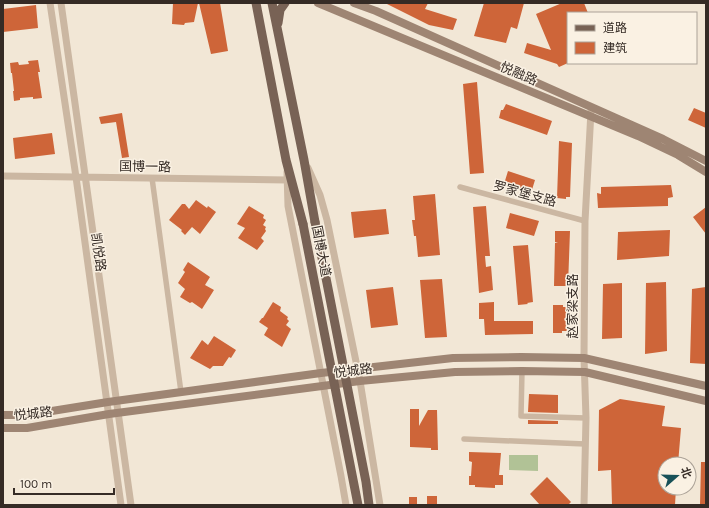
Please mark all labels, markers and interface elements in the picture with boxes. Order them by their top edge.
legend [567,12,697,64]
text: 道路 [603,21,627,35]
text: 建筑 [603,41,627,55]
street label: 悦融路 [498,59,540,88]
street label: 国博一路 [119,159,171,174]
street label: 罗家堡支路 [492,178,558,209]
street label: 国博大道 [309,224,334,278]
street label: 凯悦路 [88,232,109,272]
street label: 赵家梁支路 [565,273,580,339]
street label: 悦城路 [333,361,373,380]
street label: 悦城路 [13,404,53,423]
north arrow [657,456,697,496]
text: 北 [678,465,694,480]
scale bar [14,470,114,496]
text: 100 m [20,477,52,491]

